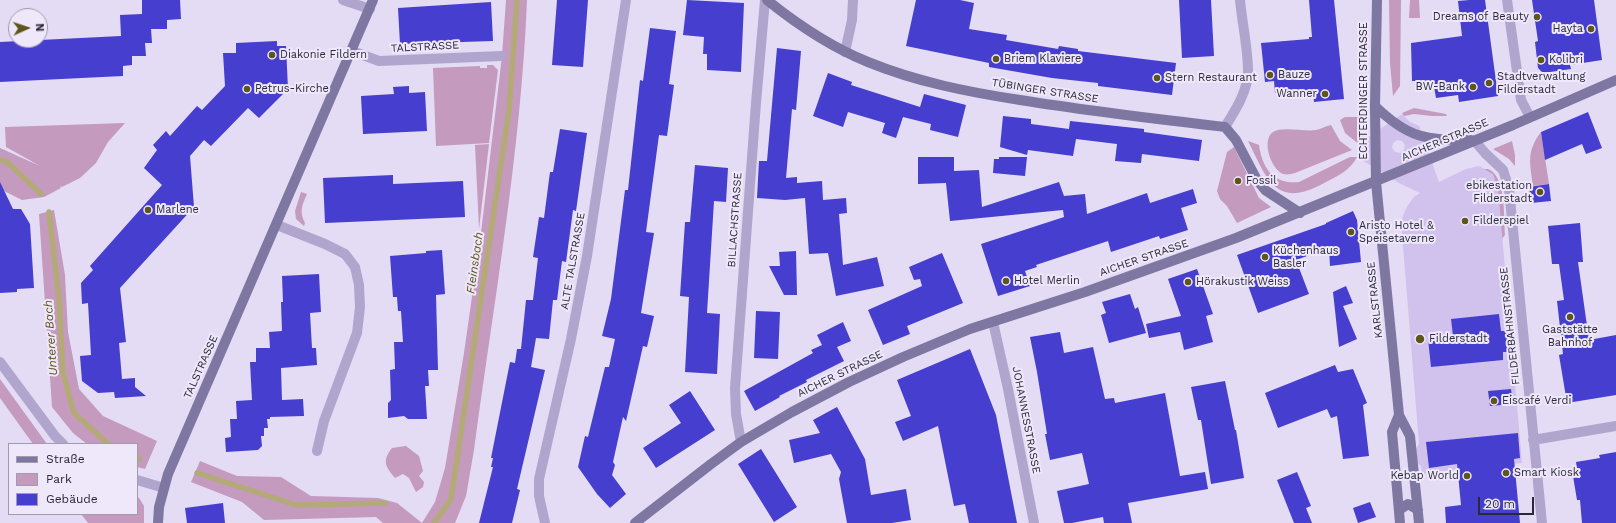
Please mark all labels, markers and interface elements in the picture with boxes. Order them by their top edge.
north arrow [8,8,48,48]
place label: Dreams of Beauty [1433,10,1529,24]
marker: Dreams of Beauty [1532,12,1542,22]
street label: ECHTERDINGER STRASSE [1357,22,1371,160]
place label: Hayta [1553,22,1583,36]
text: N [33,23,46,32]
marker: Hayta [1586,24,1596,34]
street label: TALSTRASSE [390,39,460,55]
place label: Diakonie Fildern [280,48,367,62]
marker: Diakonie Fildern [267,50,277,60]
place label: Briem Klaviere [1004,52,1081,66]
place label: Kolibri [1549,53,1583,67]
marker: Briem Klaviere [991,54,1001,64]
marker: Kolibri [1536,55,1546,65]
place label: Bauze [1278,68,1310,82]
marker: Bauze [1265,70,1275,80]
place label: Stadtverwaltung Filderstadt [1497,70,1585,96]
place label: Stern Restaurant [1165,71,1257,85]
marker: Stern Restaurant [1152,73,1162,83]
street label: TÜBINGER STRASSE [991,76,1099,106]
marker: Stadtverwaltung Filderstadt [1484,78,1494,88]
place label: BW-Bank [1416,80,1465,94]
place label: Petrus-Kirche [255,82,329,96]
marker: BW-Bank [1468,82,1478,92]
marker: Petrus-Kirche [242,84,252,94]
place label: Wanner [1276,87,1317,101]
marker: Wanner [1320,89,1330,99]
street label: AICHER STRASSE [1400,116,1490,164]
street label: BILLACHSTRASSE [725,172,745,268]
place label: Fossil [1246,174,1277,188]
marker: Fossil [1233,176,1243,186]
place label: ebikestation Filderstadt [1466,179,1532,205]
marker: ebikestation Filderstadt [1535,187,1545,197]
place label: Marlene [156,203,199,217]
marker: Marlene [143,205,153,215]
street label: ALTE TALSTRASSE [558,211,588,311]
place label: Filderspiel [1473,214,1529,228]
marker: Filderspiel [1460,216,1470,226]
place label: Aristo Hotel & Speisetaverne [1359,219,1435,245]
marker: Aristo Hotel & Speisetaverne [1346,227,1356,237]
water label: Fleinsbach [464,231,486,295]
street label: AICHER STRASSE [1098,237,1190,279]
place label: Küchenhaus Basler [1273,244,1338,270]
marker: Küchenhaus Basler [1260,252,1270,262]
street label: KARLSTRASSE [1364,261,1386,339]
street label: FILDERBAHNSTRASSE [1497,267,1523,385]
place label: Hotel Merlin [1014,274,1080,288]
place label: Hörakustik Weiss [1196,275,1289,289]
marker: Hotel Merlin [1001,276,1011,286]
marker: Hörakustik Weiss [1183,277,1193,287]
water label: Unterer Bach [41,300,61,376]
marker: Gaststätte Bahnhof [1565,312,1575,322]
place label: Gaststätte Bahnhof [1542,323,1598,349]
place label: Filderstadt [1429,332,1488,346]
street label: TALSTRASSE [181,333,221,401]
marker: Filderstadt [1414,333,1426,345]
street label: AICHER STRASSE [795,348,885,400]
street label: JOHANNESSTRASSE [1009,365,1043,475]
place label: Eiscafé Verdi [1502,394,1571,408]
marker: Eiscafé Verdi [1489,396,1499,406]
legend [8,443,138,515]
text: Straße [46,452,85,466]
place label: Smart Kiosk [1514,466,1579,480]
marker: Smart Kiosk [1501,468,1511,478]
place label: Kebap World [1391,469,1459,483]
marker: Kebap World [1462,471,1472,481]
text: Park [46,472,72,486]
scale bar [1480,489,1536,515]
text: Gebäude [46,492,98,506]
text: 20 m [1485,497,1515,511]

